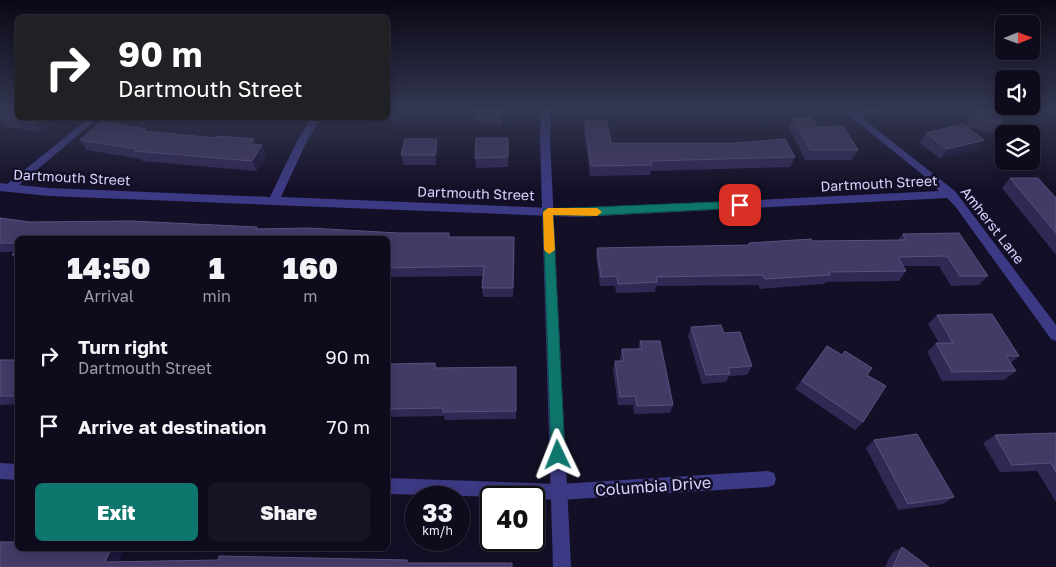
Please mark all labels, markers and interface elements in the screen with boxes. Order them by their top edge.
north arrow [995,15,1040,60]
map controls [995,15,1040,170]
text: 90 m [118,33,202,75]
icon: right [35,35,100,100]
button: sound [995,70,1040,115]
text: Dartmouth Street [118,75,303,102]
button: layers [995,125,1040,170]
street label: Dartmouth Street [13,165,131,189]
street label: Dartmouth Street [820,171,938,195]
street label: Dartmouth Street [417,182,535,204]
street label: Amherst Lane [958,183,1028,267]
pin [719,184,761,226]
icon: arrive [726,191,754,219]
text: 14:50 [67,250,151,286]
text: 1 [209,250,225,286]
text: 160 [283,250,338,286]
text: Arrival [84,286,134,306]
text: min [203,286,231,306]
text: m [303,286,318,306]
text: Turn right [78,335,168,358]
icon: right [35,342,63,370]
text: 90 m [325,345,370,368]
text: Dartmouth Street [78,358,212,378]
icon: arrive [35,412,63,440]
text: Arrive at destination [78,415,266,438]
text: 70 m [327,415,370,438]
position arrow [531,428,583,480]
street label: Columbia Drive [594,472,712,500]
button: Exit [35,483,198,541]
button: Share [208,483,370,541]
speed limit sign: 40 [480,486,545,551]
text: 33 [422,497,453,528]
text: km/h [422,523,453,538]

